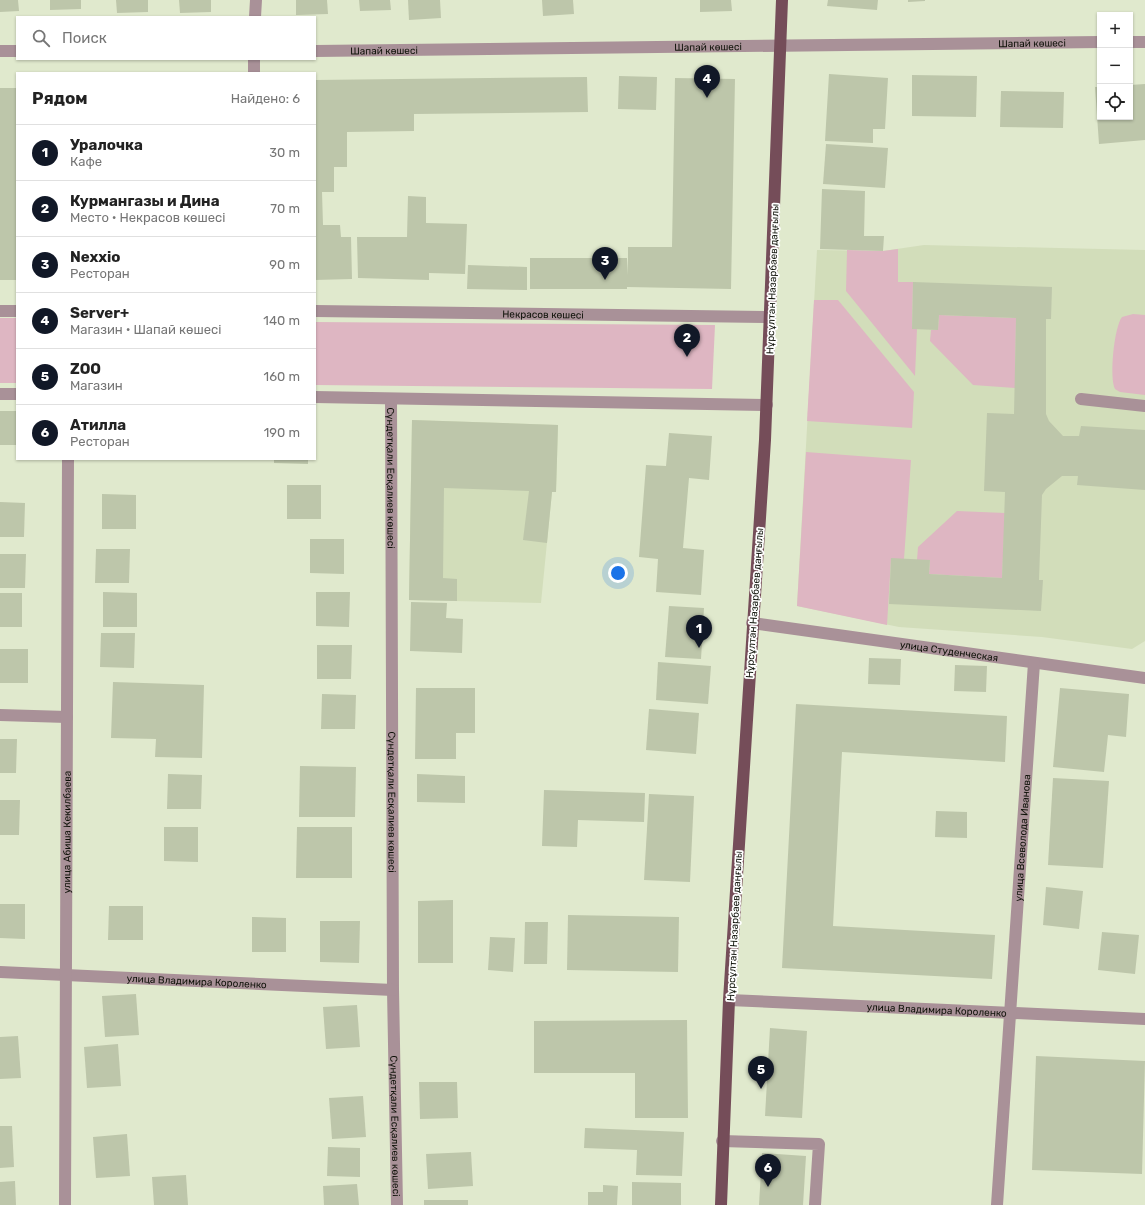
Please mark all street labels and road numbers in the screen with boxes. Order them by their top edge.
street label: Шапай көшесі [998,37,1066,50]
street label: Шапай көшесі [674,41,742,54]
street label: Шапай көшесі [350,45,418,58]
street label: Нұрсұлтан Назарбаев даңғылы [764,204,782,354]
street label: Некрасов көшесі [502,308,584,322]
street label: Сүндетқали Есқалиев көшесі [384,407,397,549]
street label: Нұрсұлтан Назарбаев даңғылы [744,528,766,679]
street label: улица Студенческая [899,639,999,664]
street label: Сүндетқали Есқалиев көшесі [385,731,398,873]
street label: улица Абиша Кекилбаева [61,771,74,893]
street label: улица Всеволода Иванова [1013,774,1033,902]
street label: Нұрсұлтан Назарбаев даңғылы [725,851,745,1001]
street label: улица Владимира Короленко [126,973,267,991]
street label: улица Владимира Короленко [866,1001,1007,1020]
street label: Сүндетқали Есқалиев көшесі [387,1055,402,1197]

